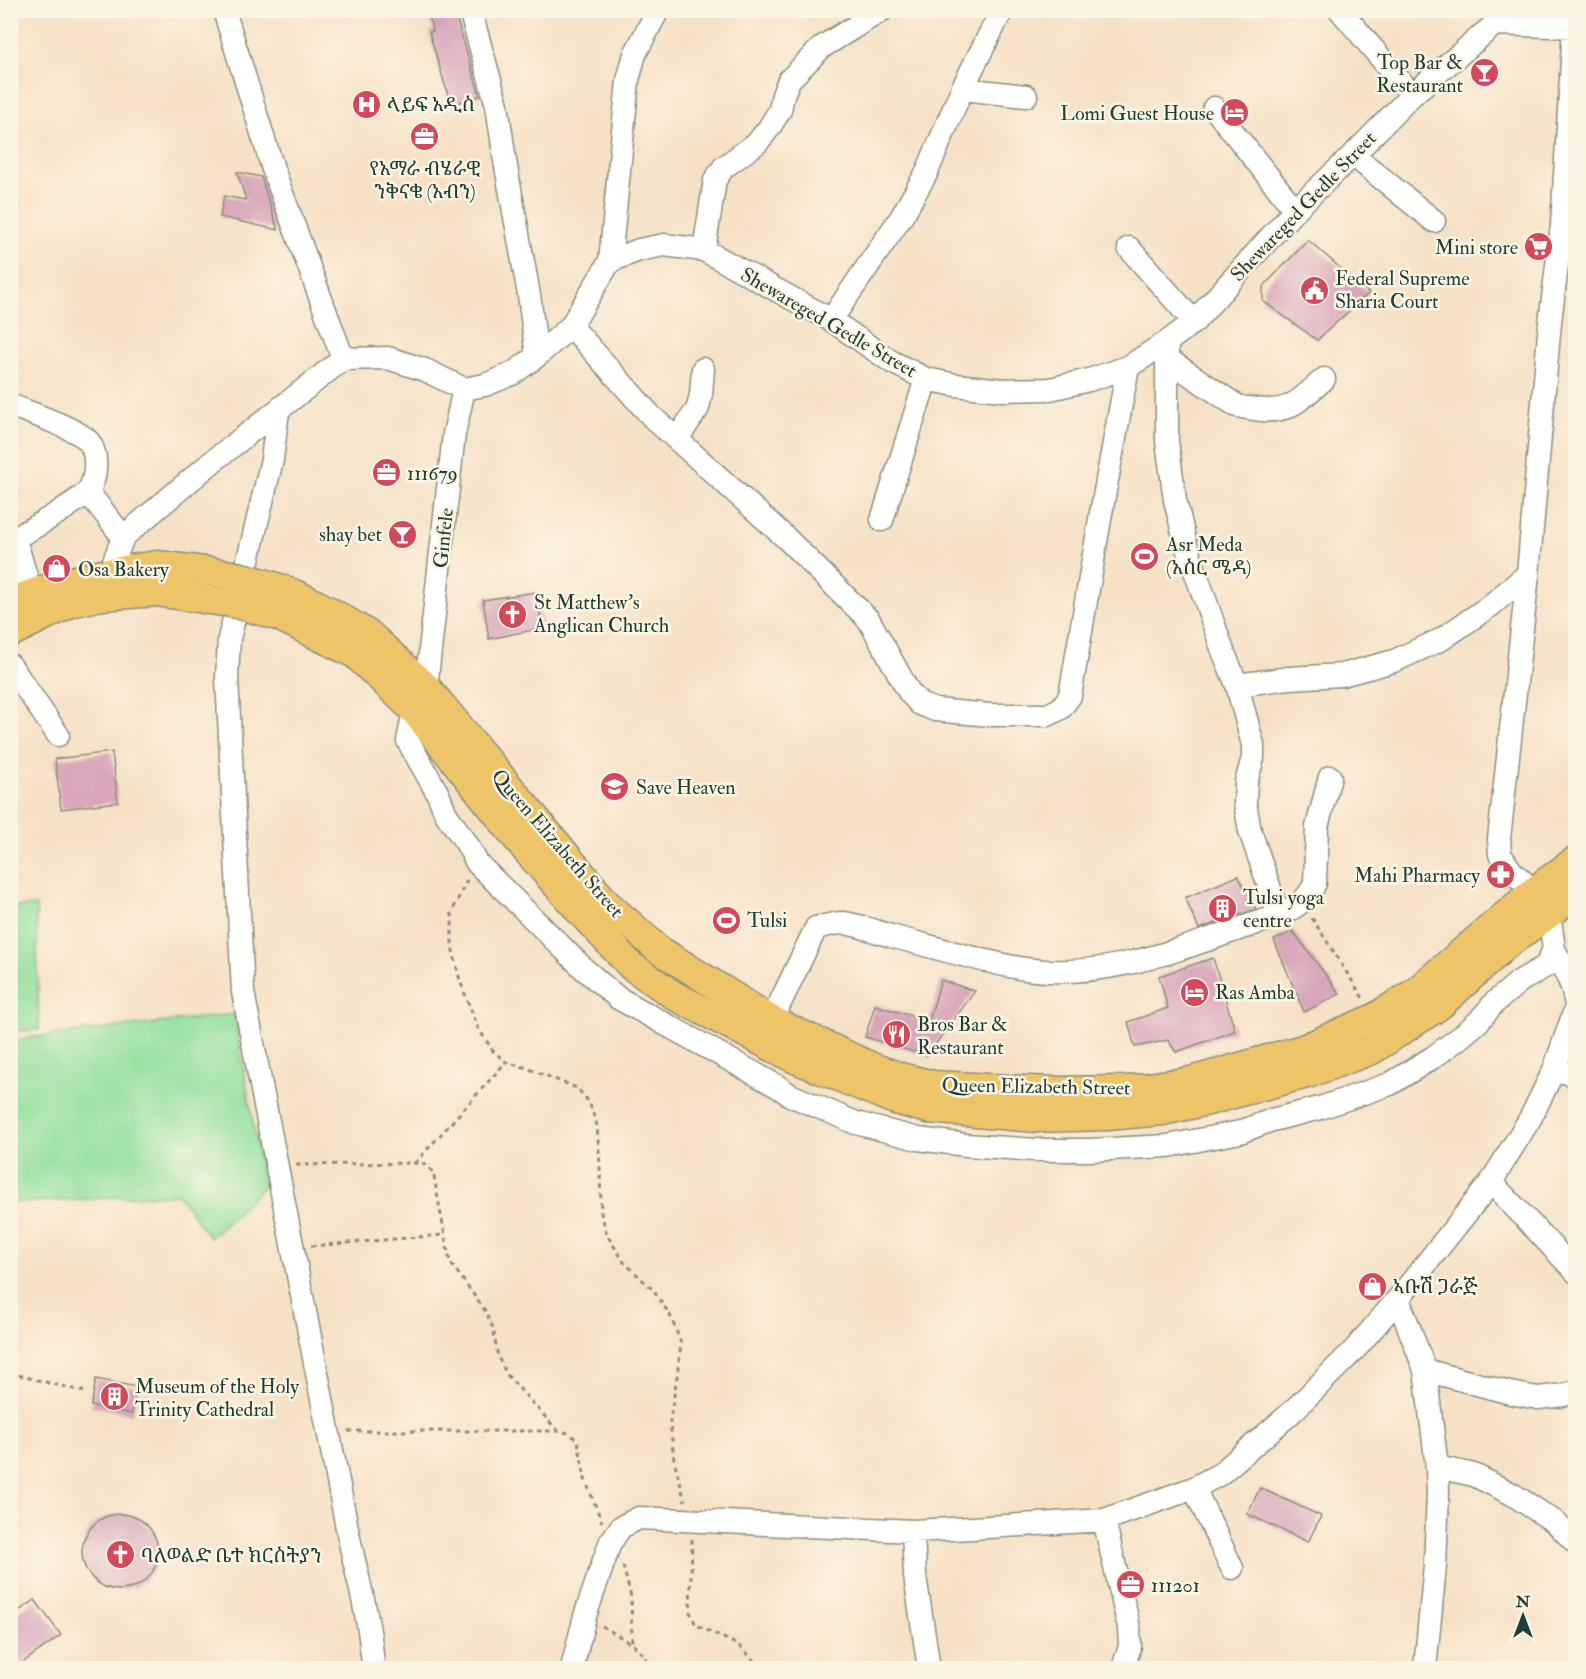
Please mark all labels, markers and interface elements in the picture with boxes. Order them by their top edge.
place label: Top Bar & Restaurant [1376,50,1464,98]
bar icon: Top Bar & Restaurant [1468,57,1500,89]
hospital icon: ላይፍ አዲስ [350,88,382,120]
place label: ላይፍ አዲስ [387,92,475,117]
hotel icon: Lomi Guest House [1219,97,1251,129]
place label: Lomi Guest House [1060,101,1214,126]
office icon: የአማራ ብሄራዊ ንቅናቄ (አብን) [409,121,441,153]
street label: Shewareged Gedle Street [1225,126,1382,287]
place label: የአማራ ብሄራዊ ንቅናቄ (አብን) [370,156,480,204]
supermarket icon: Mini store [1523,231,1555,263]
place label: Mini store [1435,235,1518,260]
street label: Shewareged Gedle Street [736,262,922,383]
place label: Federal Supreme Sharia Court [1335,266,1470,314]
public building icon: Federal Supreme Sharia Court [1298,274,1330,306]
office icon: 111679 [370,457,402,489]
place label: 111679 [407,461,458,486]
street label: Ginfele [428,507,459,569]
bar icon: shay bet [387,518,419,550]
place label: shay bet [319,522,383,547]
place label: Asr Meda (አስር ሜዳ) [1165,532,1252,580]
sports icon: Asr Meda (አስር ሜዳ) [1129,540,1161,572]
shop icon: Osa Bakery [41,553,73,585]
place label: Osa Bakery [78,557,170,582]
place label: St Matthew’s Anglican Church [533,590,670,638]
church icon: St Matthew’s Anglican Church [497,598,529,630]
street label: Queen Elizabeth Street [486,764,629,923]
school or university icon: Save Heaven [599,771,631,803]
place label: Save Heaven [636,775,736,800]
pharmacy icon: Mahi Pharmacy [1485,859,1517,891]
place label: Mahi Pharmacy [1354,863,1481,888]
place label: Tulsi yoga centre [1243,885,1325,933]
building icon: Tulsi yoga centre [1206,892,1238,924]
sports icon: Tulsi [710,904,742,936]
place label: Tulsi [747,908,787,933]
hotel icon: Ras Amba [1178,976,1210,1008]
place label: Ras Amba [1215,980,1296,1005]
place label: Bros Bar & Restaurant [917,1012,1008,1060]
restaurant icon: Bros Bar & Restaurant [880,1019,912,1051]
street label: Queen Elizabeth Street [941,1072,1131,1101]
shop icon: ኣቡሽ ጋራጅ [1356,1270,1388,1302]
place label: ኣቡሽ ጋራጅ [1393,1274,1478,1299]
place label: Museum of the Holy Trinity Cathedral [135,1374,300,1422]
building icon: Museum of the Holy Trinity Cathedral [98,1381,130,1413]
church icon: ባለወልድ ቤተ ክርስትያን [104,1539,136,1571]
place label: ባለወልድ ቤተ ክርስትያን [141,1543,322,1568]
office icon: 111201 [1114,1569,1146,1601]
place label: 111201 [1151,1573,1200,1598]
north arrow [1493,1586,1553,1646]
text: N [1515,1592,1531,1612]

